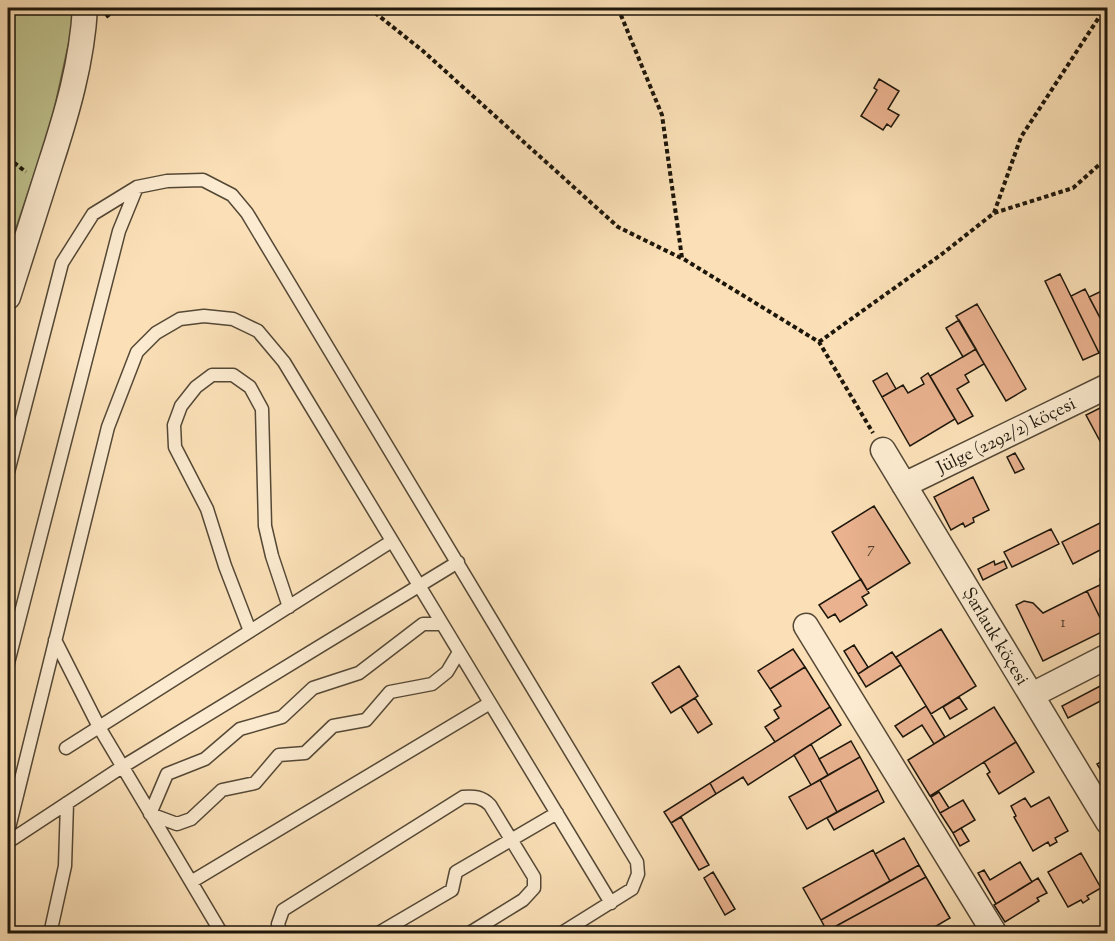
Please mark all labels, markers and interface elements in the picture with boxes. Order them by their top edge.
street label: Jülge (2292/2) köçesi [932,392,1081,482]
house number: 7 [867,539,875,560]
street label: Şarlauk köçesi [955,583,1034,691]
house number: 1 [1060,613,1066,634]

